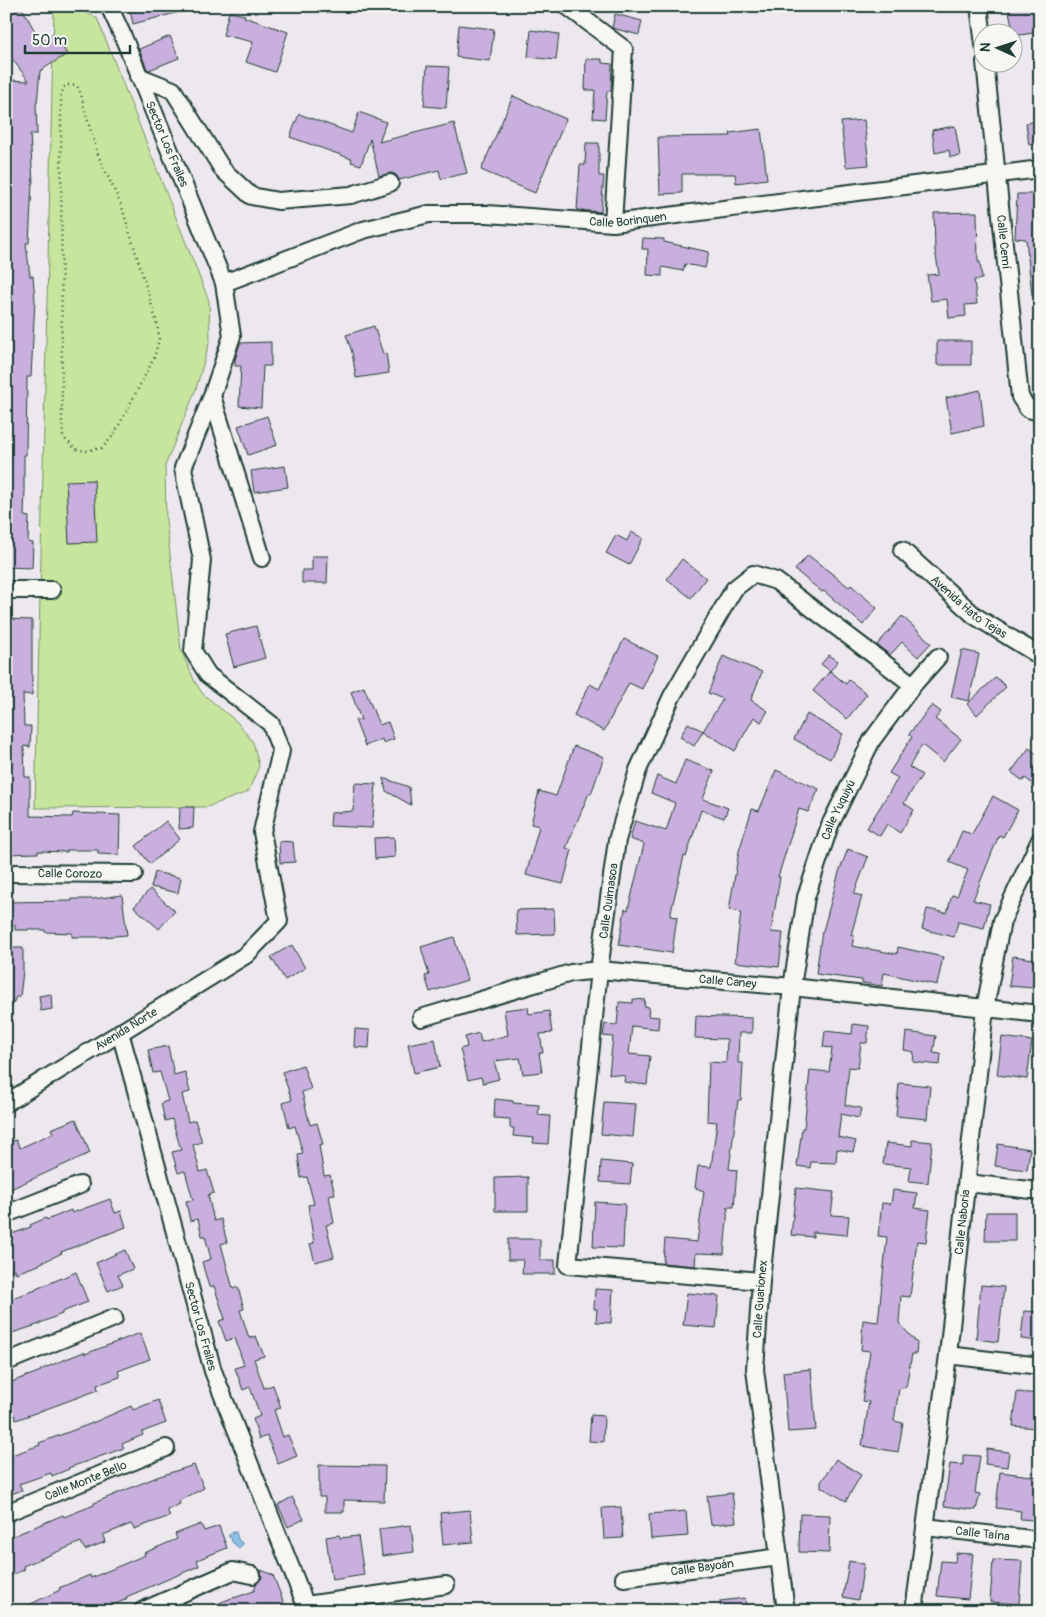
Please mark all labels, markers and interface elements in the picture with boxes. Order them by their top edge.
scale bar [25,22,130,54]
north arrow [974,22,1024,72]
text: 50 m [32,31,67,50]
text: N [977,42,994,53]
street label: Sector Los Frailes [142,99,192,190]
street label: Calle Borinquen [589,209,668,231]
street label: Calle Cemí [993,214,1014,270]
street label: Avenida Hato Tejas [927,572,1010,642]
street label: Calle Yuquiyú [819,777,859,842]
street label: Calle Quimasoa [596,862,622,940]
street label: Calle Corozo [38,866,103,882]
street label: Calle Caney [698,972,757,992]
street label: Avenida Norte [92,1004,160,1054]
street label: Calle Naboria [952,1188,974,1255]
street label: Calle Guarionex [750,1259,771,1339]
street label: Sector Los Frailes [181,1280,220,1373]
street label: Calle Monte Bello [43,1458,130,1504]
street label: Calle Taína [955,1523,1011,1545]
street label: Calle Bayoán [670,1556,735,1580]

